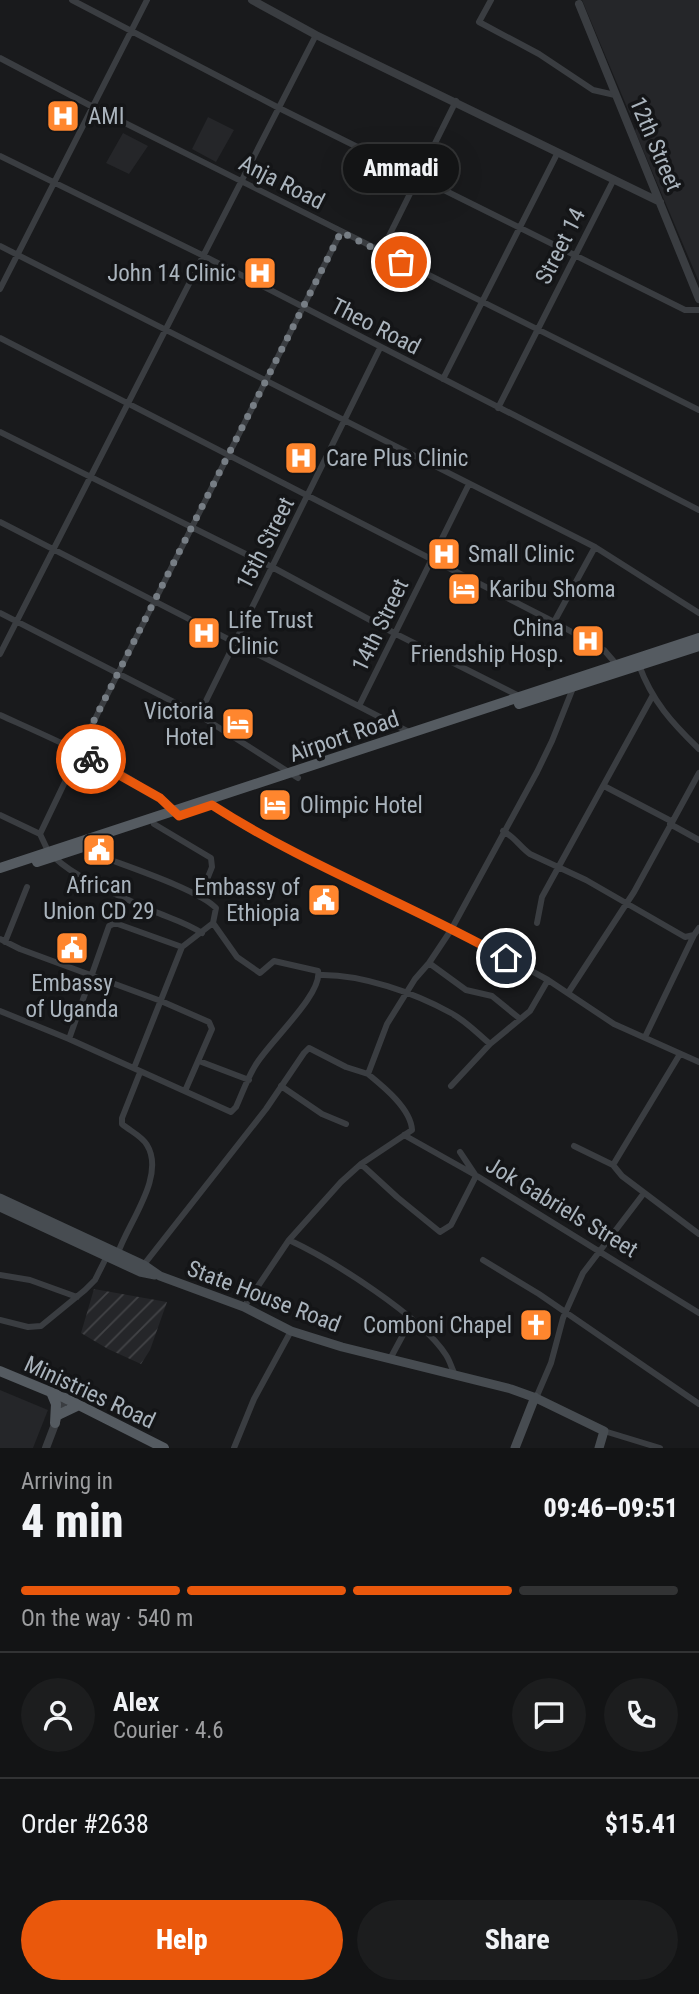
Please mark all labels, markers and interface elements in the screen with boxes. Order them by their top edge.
street label: 12th Street [624,93,687,195]
hospital icon: AMI [44,97,82,135]
place label: AMI [88,103,124,130]
callout: Ammadi [343,143,459,192]
street label: Anja Road [235,150,329,215]
text: Ammadi [363,155,439,182]
street label: Street 14 [530,204,591,289]
pin [371,232,431,292]
icon: bag [382,243,420,281]
hospital icon: John 14 Clinic [241,254,279,292]
place label: John 14 Clinic [107,260,236,287]
street label: Theo Road [326,292,425,360]
hospital icon: Care Plus Clinic [282,439,320,477]
place label: Care Plus Clinic [326,445,468,472]
street label: 15th Street [231,493,300,594]
hospital icon: Small Clinic [425,535,463,573]
place label: Small Clinic [468,541,575,568]
hotel icon: Karibu Shoma [445,570,483,608]
street label: 14th Street [346,574,414,676]
place label: Karibu Shoma [489,576,616,603]
place label: Life Trust Clinic [228,607,313,660]
hospital icon: Life Trust Clinic [185,614,223,652]
place label: China Friendship Hosp. [410,615,564,668]
hospital icon: China Friendship Hosp. [569,622,607,660]
place label: Victoria Hotel [144,698,214,751]
hotel icon: Victoria Hotel [219,705,257,743]
street label: Airport Road [286,705,403,768]
courier [56,724,126,794]
icon: bike [72,740,110,778]
hotel icon: Olimpic Hotel [256,786,294,824]
place label: Olimpic Hotel [300,792,423,819]
public building icon: African Union CD 29 [80,831,118,869]
place label: African Union CD 29 [43,872,155,925]
place label: Embassy of Ethiopia [194,874,301,927]
public building icon: Embassy of Ethiopia [305,881,343,919]
pin [476,928,536,988]
public building icon: Embassy of Uganda [53,929,91,967]
icon: home [487,939,525,977]
place label: Embassy of Uganda [26,970,118,1023]
street label: Jok Gabriels Street [481,1151,643,1263]
street label: State House Road [183,1255,344,1338]
church icon: Comboni Chapel [517,1306,555,1344]
place label: Comboni Chapel [363,1312,512,1339]
street label: Ministries Road [20,1350,160,1435]
text: Arriving in [21,1468,113,1495]
text: 09:46–09:51 [544,1493,678,1523]
text: 4 min [21,1494,124,1548]
text: On the way · 540 m [21,1605,193,1632]
button: person [21,1678,95,1752]
button: chat [512,1678,586,1752]
button: phone [604,1678,678,1752]
text: Alex [113,1687,159,1717]
text: Courier · 4.6 [113,1717,224,1744]
text: Order #2638 [21,1809,149,1839]
text: $15.41 [605,1809,678,1839]
button: Help [21,1900,343,1980]
button: Share [357,1900,678,1980]

